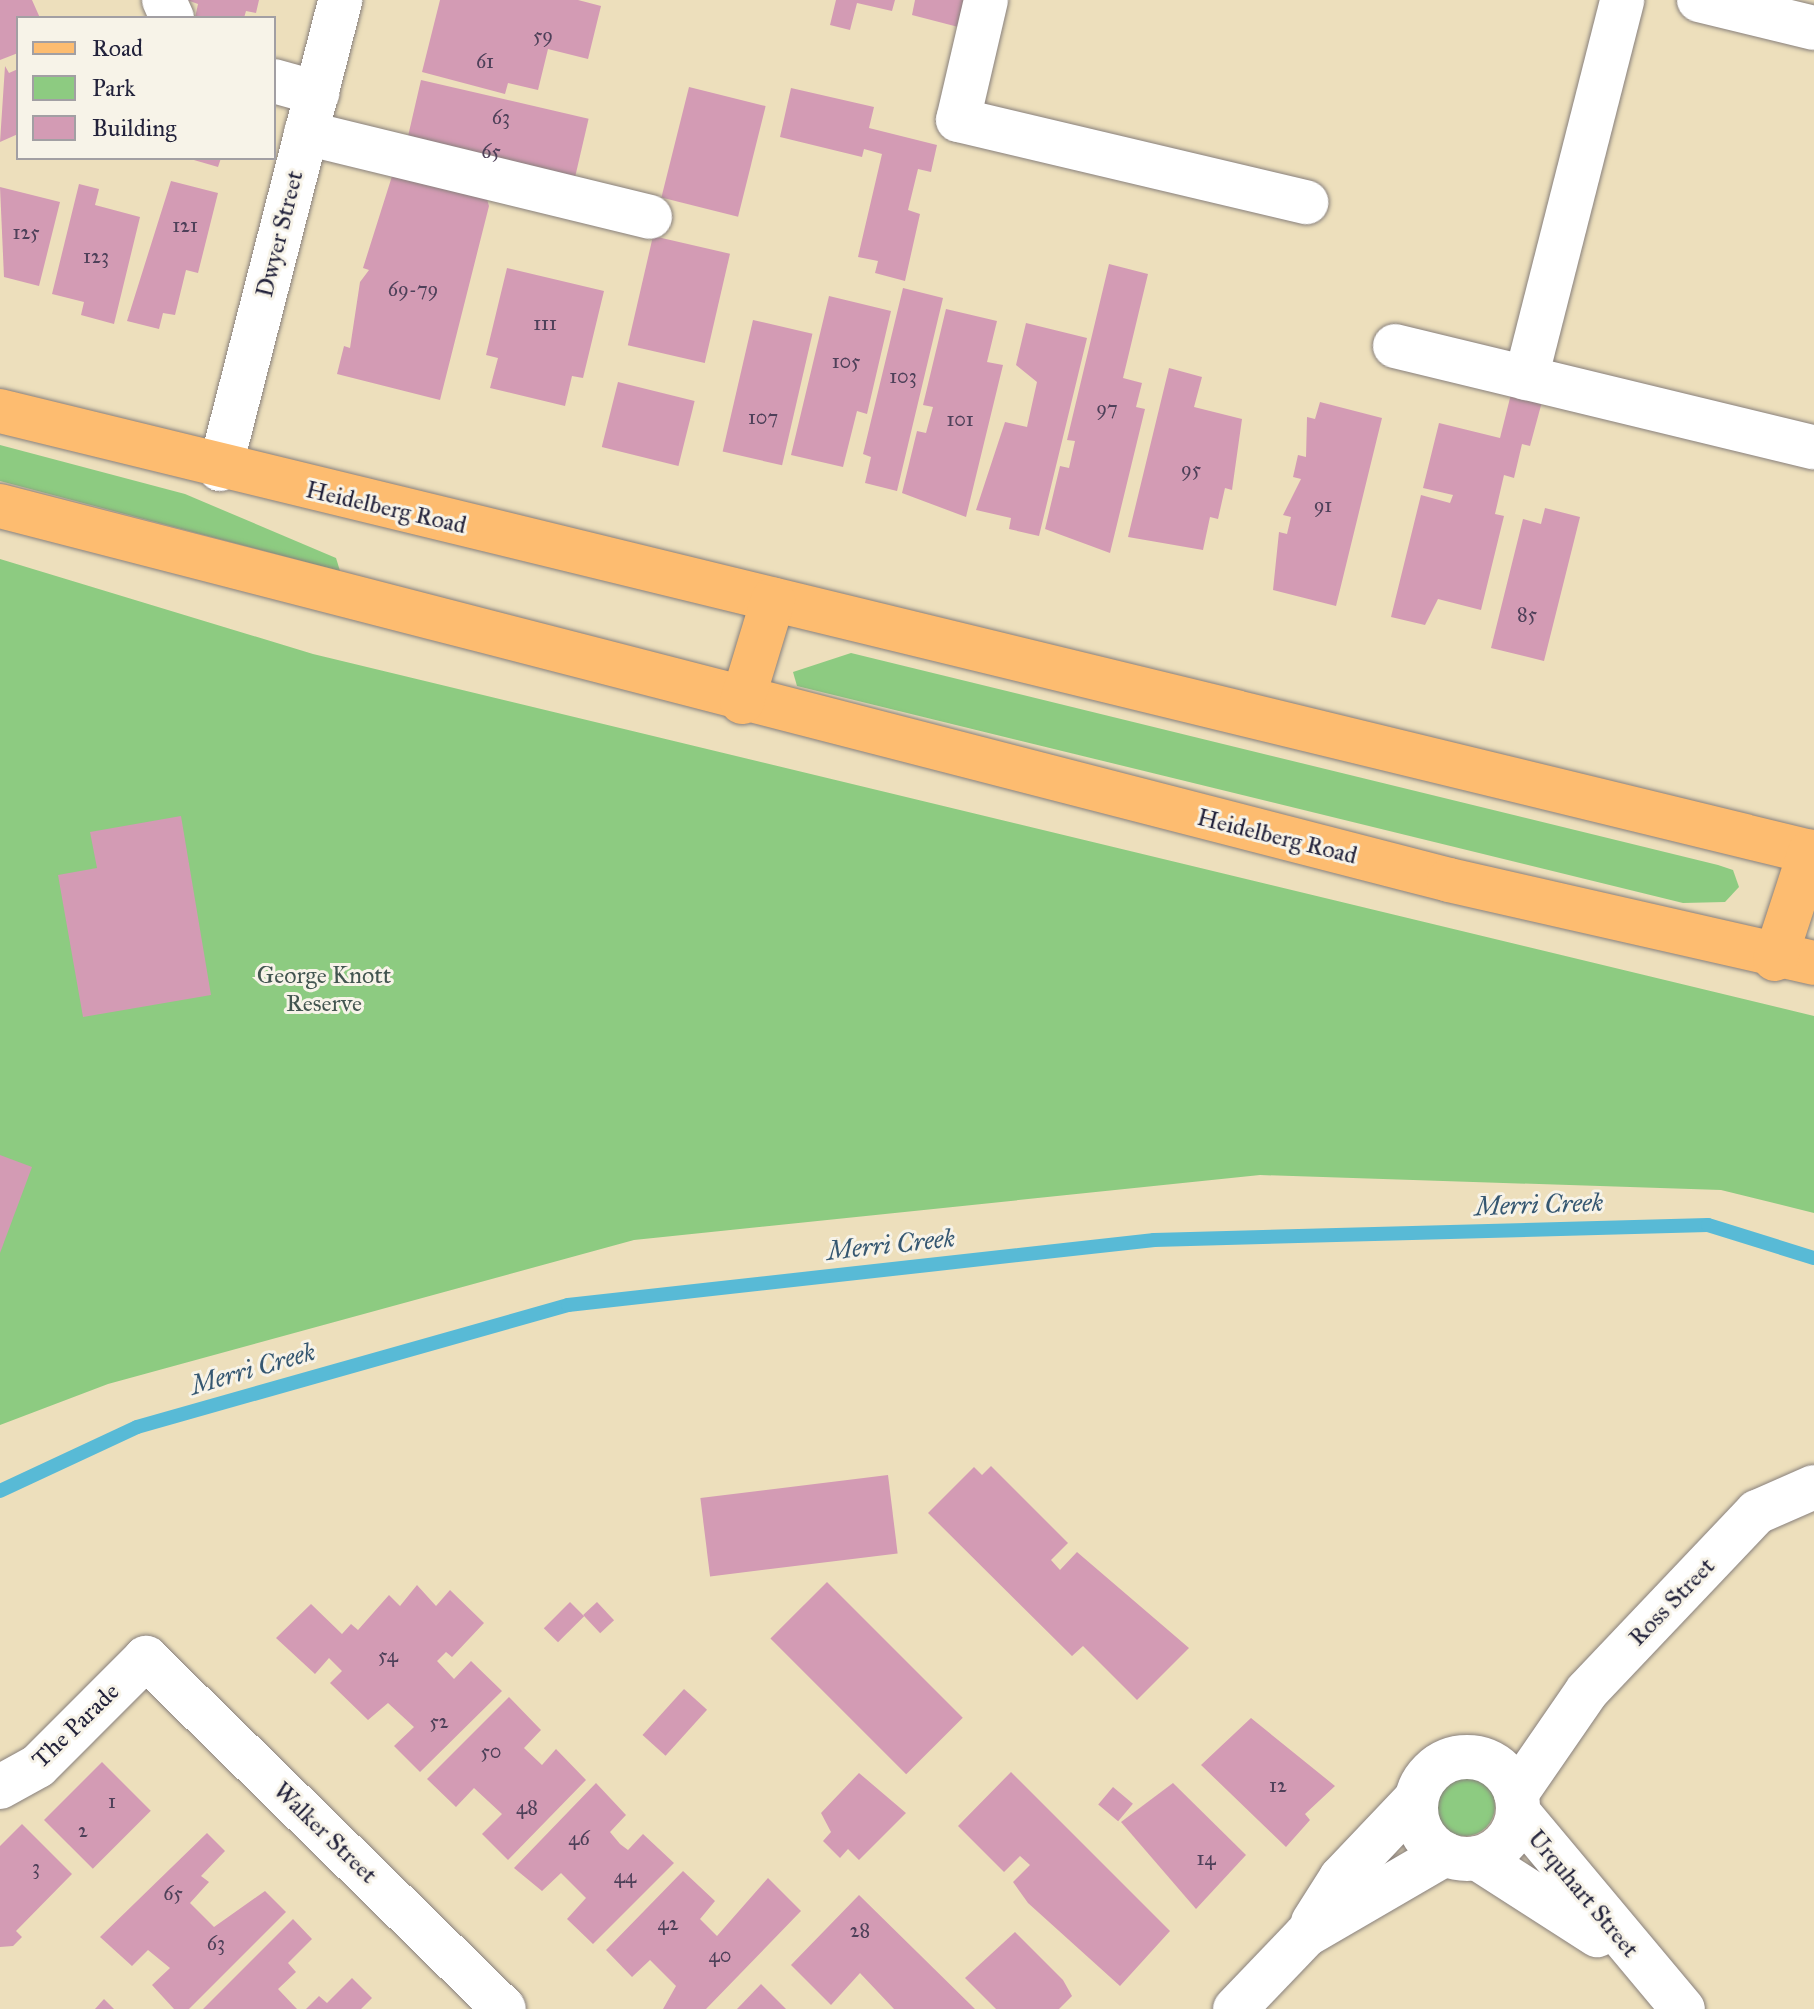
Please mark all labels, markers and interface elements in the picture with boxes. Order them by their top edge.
legend [16,16,276,160]
house number: 59 [533,23,553,47]
text: Road [92,33,143,63]
house number: 61 [476,49,494,73]
text: Park [92,73,135,103]
house number: 63 [492,105,510,129]
text: Building [92,113,177,143]
house number: 65 [481,139,501,163]
street label: Dwyer Street [250,168,310,300]
house number: 121 [172,213,198,237]
house number: 125 [13,220,39,244]
house number: 123 [83,244,109,268]
house number: 69-79 [388,277,438,301]
house number: 111 [533,311,557,335]
house number: 105 [832,349,860,373]
house number: 103 [889,364,917,388]
house number: 97 [1096,396,1118,420]
house number: 107 [748,405,778,429]
house number: 101 [946,407,974,431]
house number: 95 [1181,457,1201,481]
street label: Heidelberg Road [303,476,469,540]
house number: 91 [1314,493,1332,517]
house number: 85 [1517,602,1537,626]
street label: Heidelberg Road [1194,803,1360,871]
park label: George Knott Reserve [257,962,391,1018]
water label: Merri Creek [1474,1187,1604,1223]
water label: Merri Creek [826,1223,956,1267]
water label: Merri Creek [187,1336,319,1402]
street label: Ross Street [1623,1552,1721,1652]
house number: 54 [378,1643,398,1667]
street label: The Parade [27,1678,125,1774]
house number: 52 [429,1709,449,1733]
house number: 50 [481,1739,501,1763]
house number: 12 [1269,1773,1287,1797]
street label: Walker Street [267,1776,383,1890]
house number: 1 [108,1789,116,1813]
house number: 48 [516,1795,538,1819]
house number: 2 [78,1818,88,1842]
street label: Urquhart Street [1521,1824,1645,1964]
house number: 46 [568,1826,590,1850]
house number: 14 [1196,1846,1216,1870]
house number: 3 [32,1855,40,1879]
house number: 44 [614,1864,636,1888]
house number: 65 [163,1881,183,1905]
house number: 42 [657,1911,679,1935]
house number: 28 [850,1918,870,1942]
house number: 63 [207,1931,225,1955]
house number: 40 [709,1943,731,1967]

